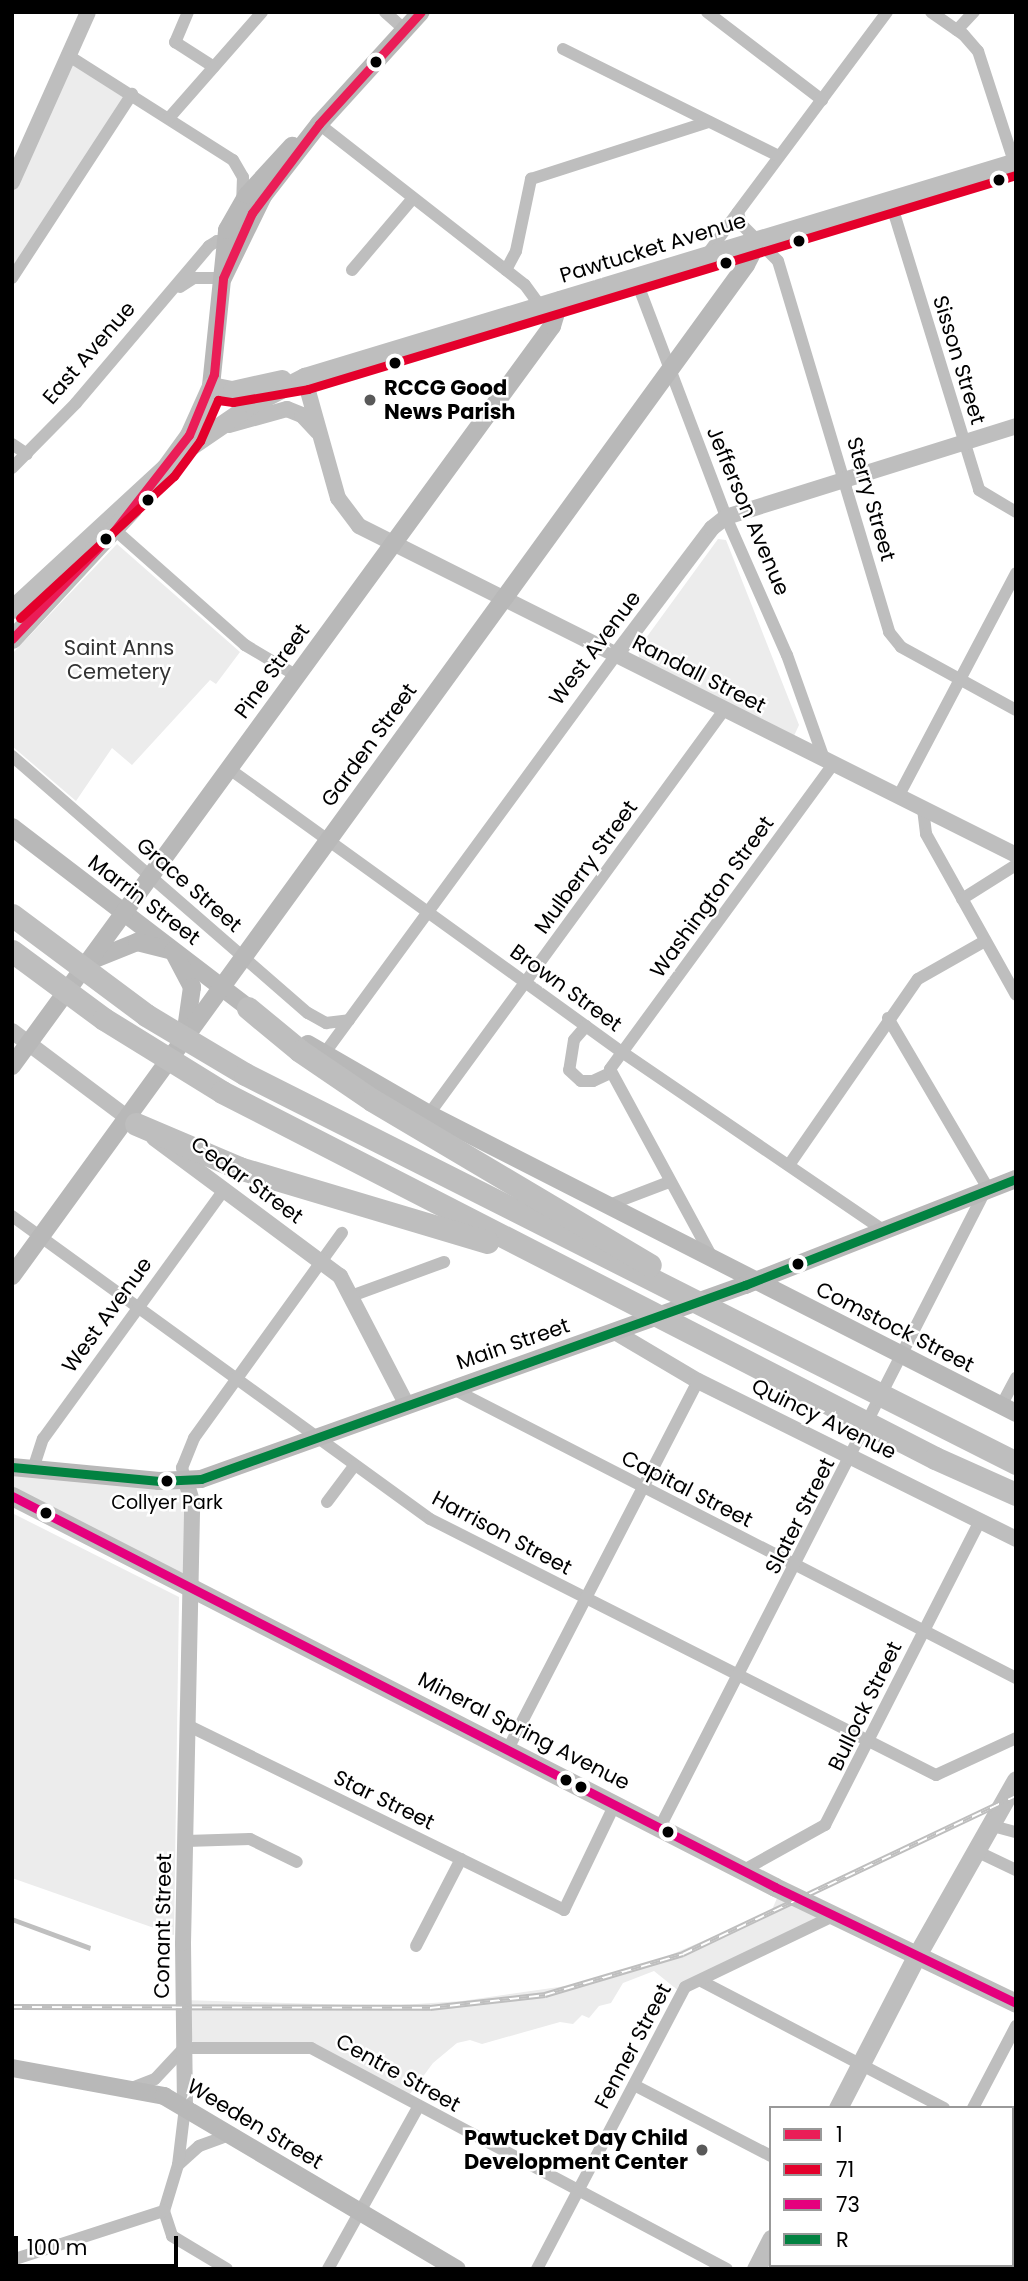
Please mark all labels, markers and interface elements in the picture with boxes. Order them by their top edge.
unlabelled marker [369,55,383,69]
unlabelled marker [992,173,1006,187]
street label: Pawtucket Avenue [557,208,749,288]
unlabelled marker [792,234,806,248]
unlabelled marker [719,256,733,270]
street label: Sisson Street [927,293,991,427]
street label: East Avenue [37,296,141,410]
unlabelled marker [388,356,402,370]
place label: RCCG Good News Parish [384,375,516,425]
marker: RCCG Good News Parish [362,392,378,408]
street label: Jefferson Avenue [701,423,795,599]
street label: Sterry Street [841,434,901,564]
unlabelled marker [141,493,155,507]
unlabelled marker [99,532,113,546]
street label: West Avenue [544,586,646,710]
street label: Pine Street [229,619,315,723]
street label: Randall Street [628,630,770,718]
park label: Saint Anns Cemetery [64,635,174,685]
street label: Garden Street [316,678,422,812]
street label: Mulberry Street [529,795,643,939]
street label: Washington Street [645,811,779,983]
street label: Grace Street [131,832,247,938]
street label: Marrin Street [83,850,205,950]
street label: Brown Street [505,939,627,1037]
street label: Cedar Street [186,1131,308,1229]
street label: West Avenue [57,1252,157,1378]
unlabelled marker [791,1257,805,1271]
street label: Comstock Street [812,1276,978,1378]
street label: Main Street [453,1313,573,1375]
street label: Quincy Avenue [748,1373,900,1465]
street label: Capital Street [617,1445,757,1533]
street label: Slater Street [760,1454,840,1578]
marker: Collyer Park [160,1474,174,1488]
street label: Harrison Street [428,1486,576,1580]
place label: Collyer Park [111,1492,223,1514]
unlabelled marker [39,1506,53,1520]
street label: Bullock Street [823,1637,907,1775]
street label: Mineral Spring Avenue [414,1667,634,1795]
street label: Star Street [329,1765,439,1835]
unlabelled marker [559,1773,573,1787]
unlabelled marker [574,1780,588,1794]
unlabelled marker [661,1825,675,1839]
street label: Conant Street [149,1853,177,1999]
street label: Fenner Street [589,1979,677,2113]
street label: Centre Street [331,2028,465,2118]
street label: Weeden Street [182,2073,328,2175]
legend [769,2106,1014,2267]
text: 1 [836,2120,843,2149]
place label: Pawtucket Day Child Development Center [464,2125,688,2175]
marker: Pawtucket Day Child Development Center [694,2142,710,2158]
text: 71 [836,2155,854,2184]
text: 73 [836,2190,860,2219]
scale bar [18,2222,182,2266]
text: R [836,2225,849,2254]
text: 100 m [27,2233,87,2262]

